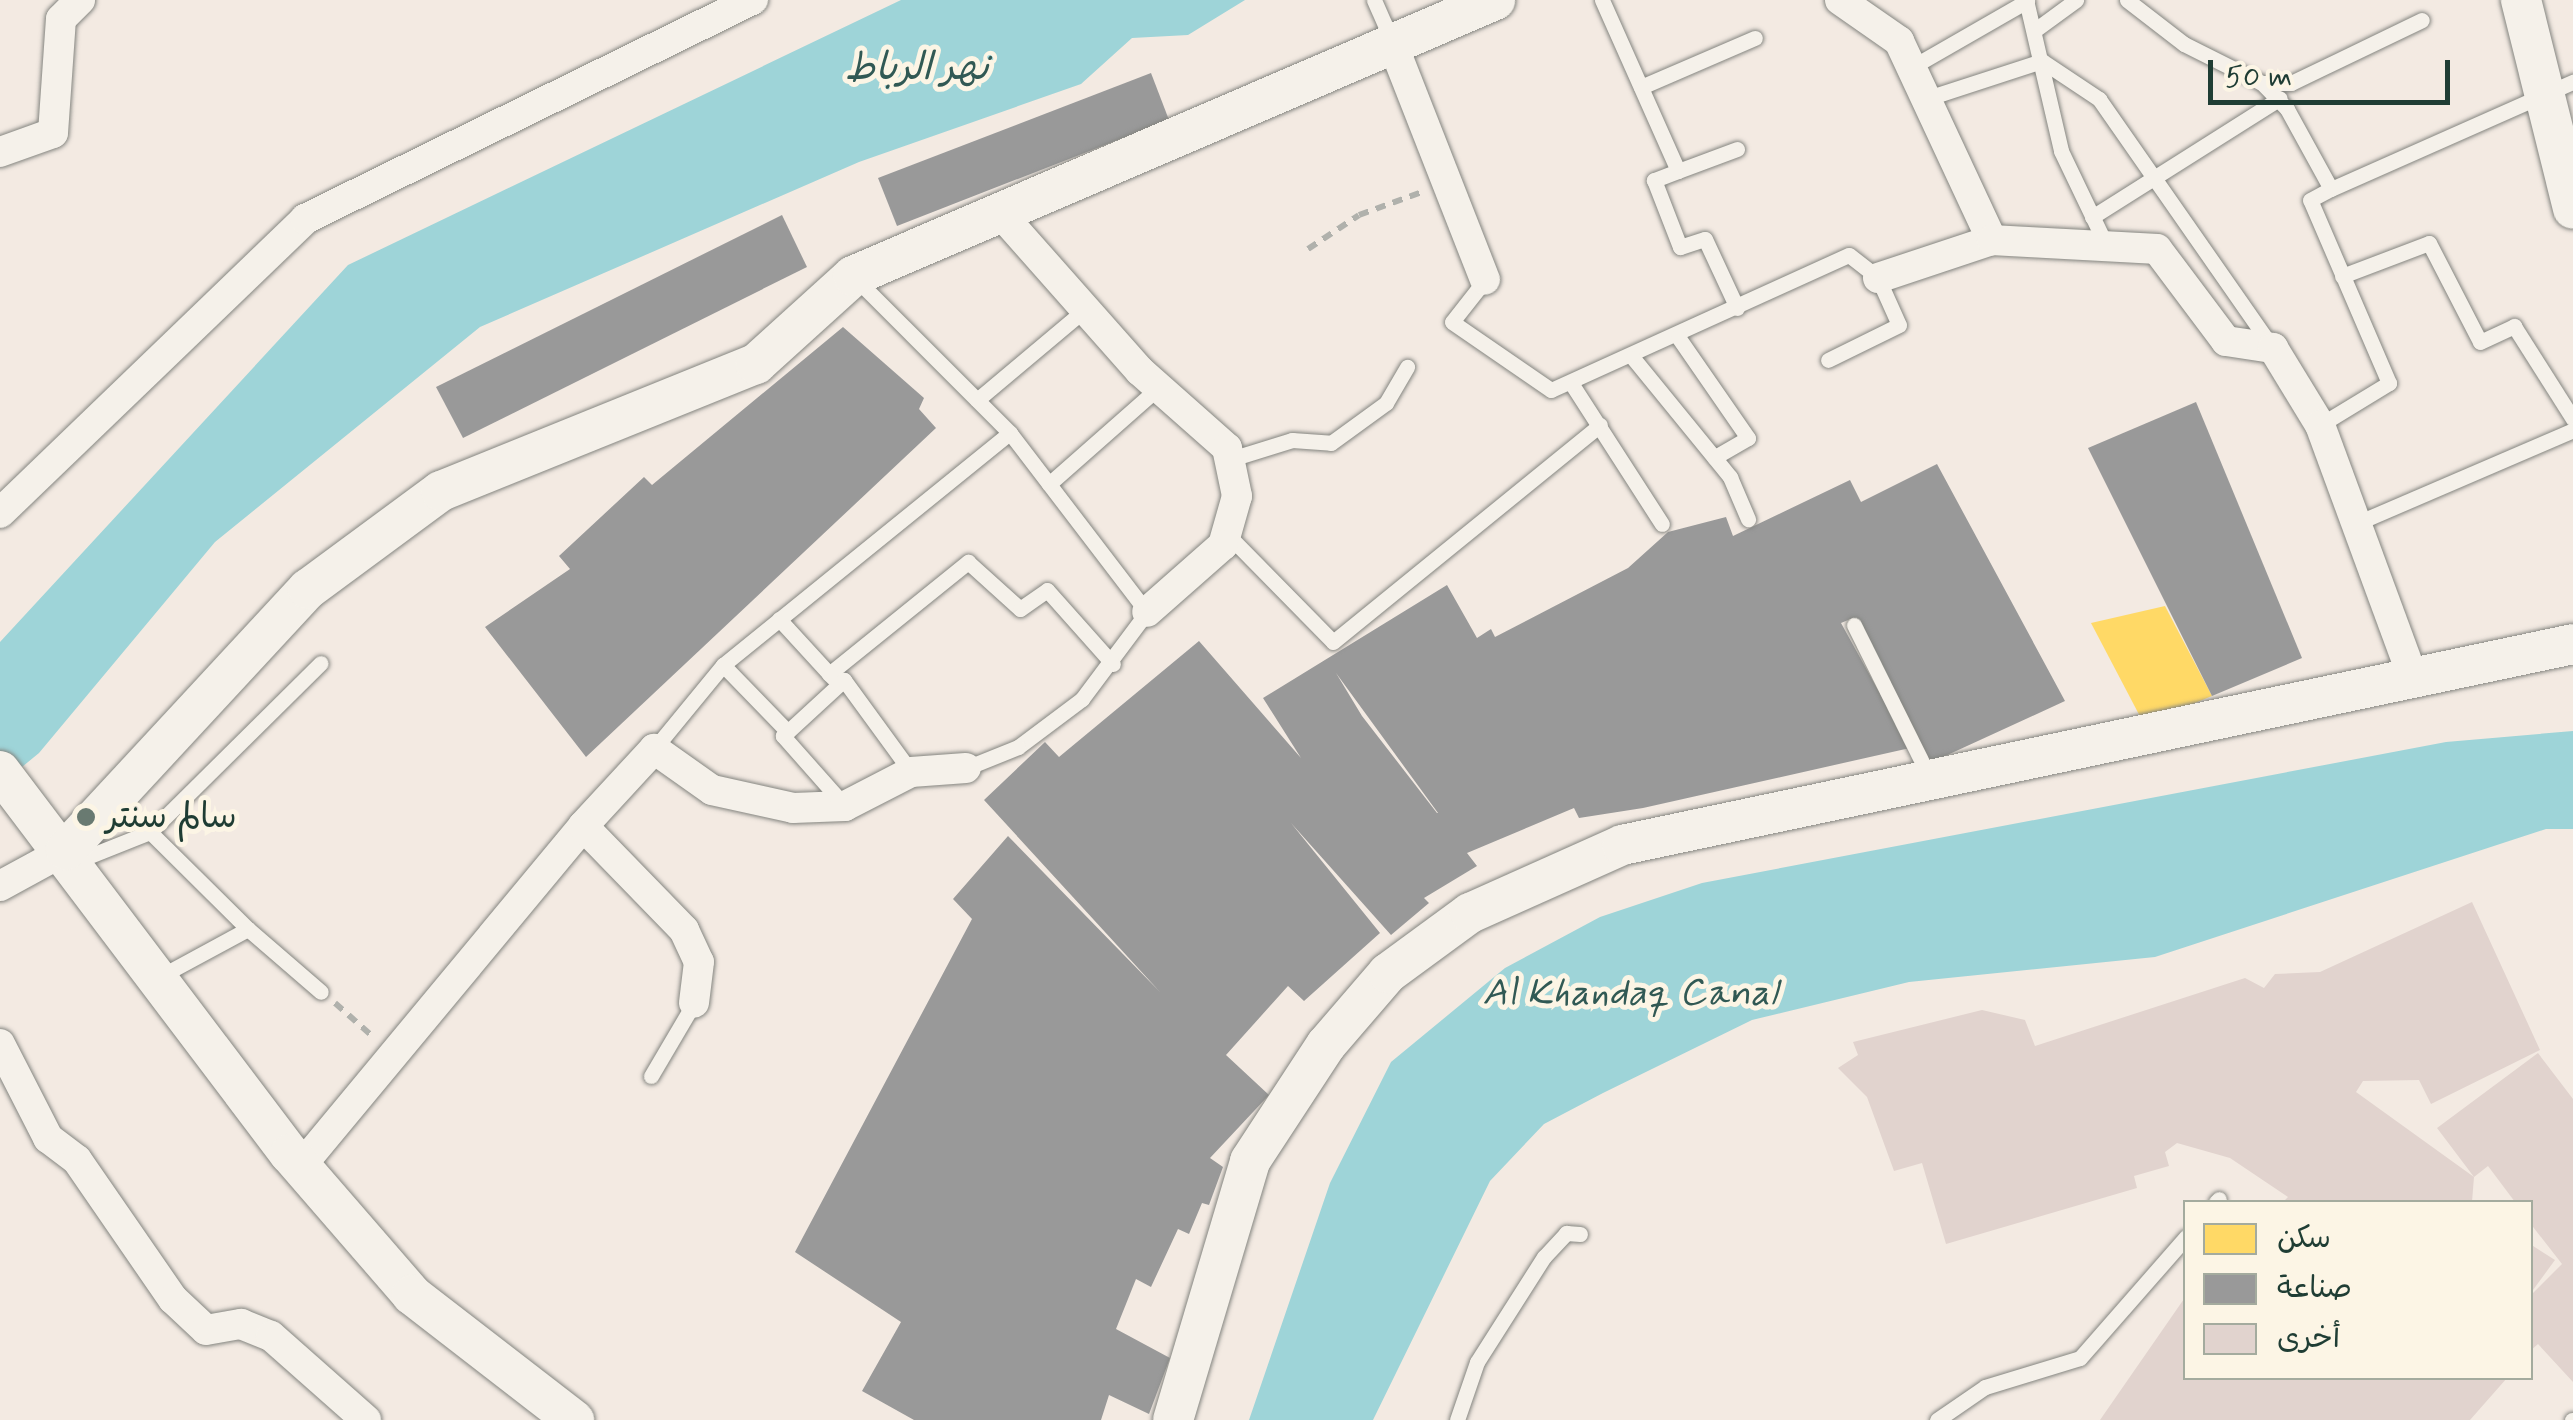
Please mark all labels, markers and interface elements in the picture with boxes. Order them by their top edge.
scale bar [2213,40,2456,102]
water label: نهر الرباط [845,46,989,92]
text: 50 m [2225,58,2292,97]
place label: سالم سنتر [106,796,237,838]
marker: سالم سنتر [75,806,97,828]
water label: Al Khandaq Canal [1479,971,1781,1017]
legend [2183,1200,2533,1380]
text: سكن [2277,1219,2331,1258]
text: صناعة [2277,1269,2352,1308]
text: أخرى [2277,1319,2340,1358]

